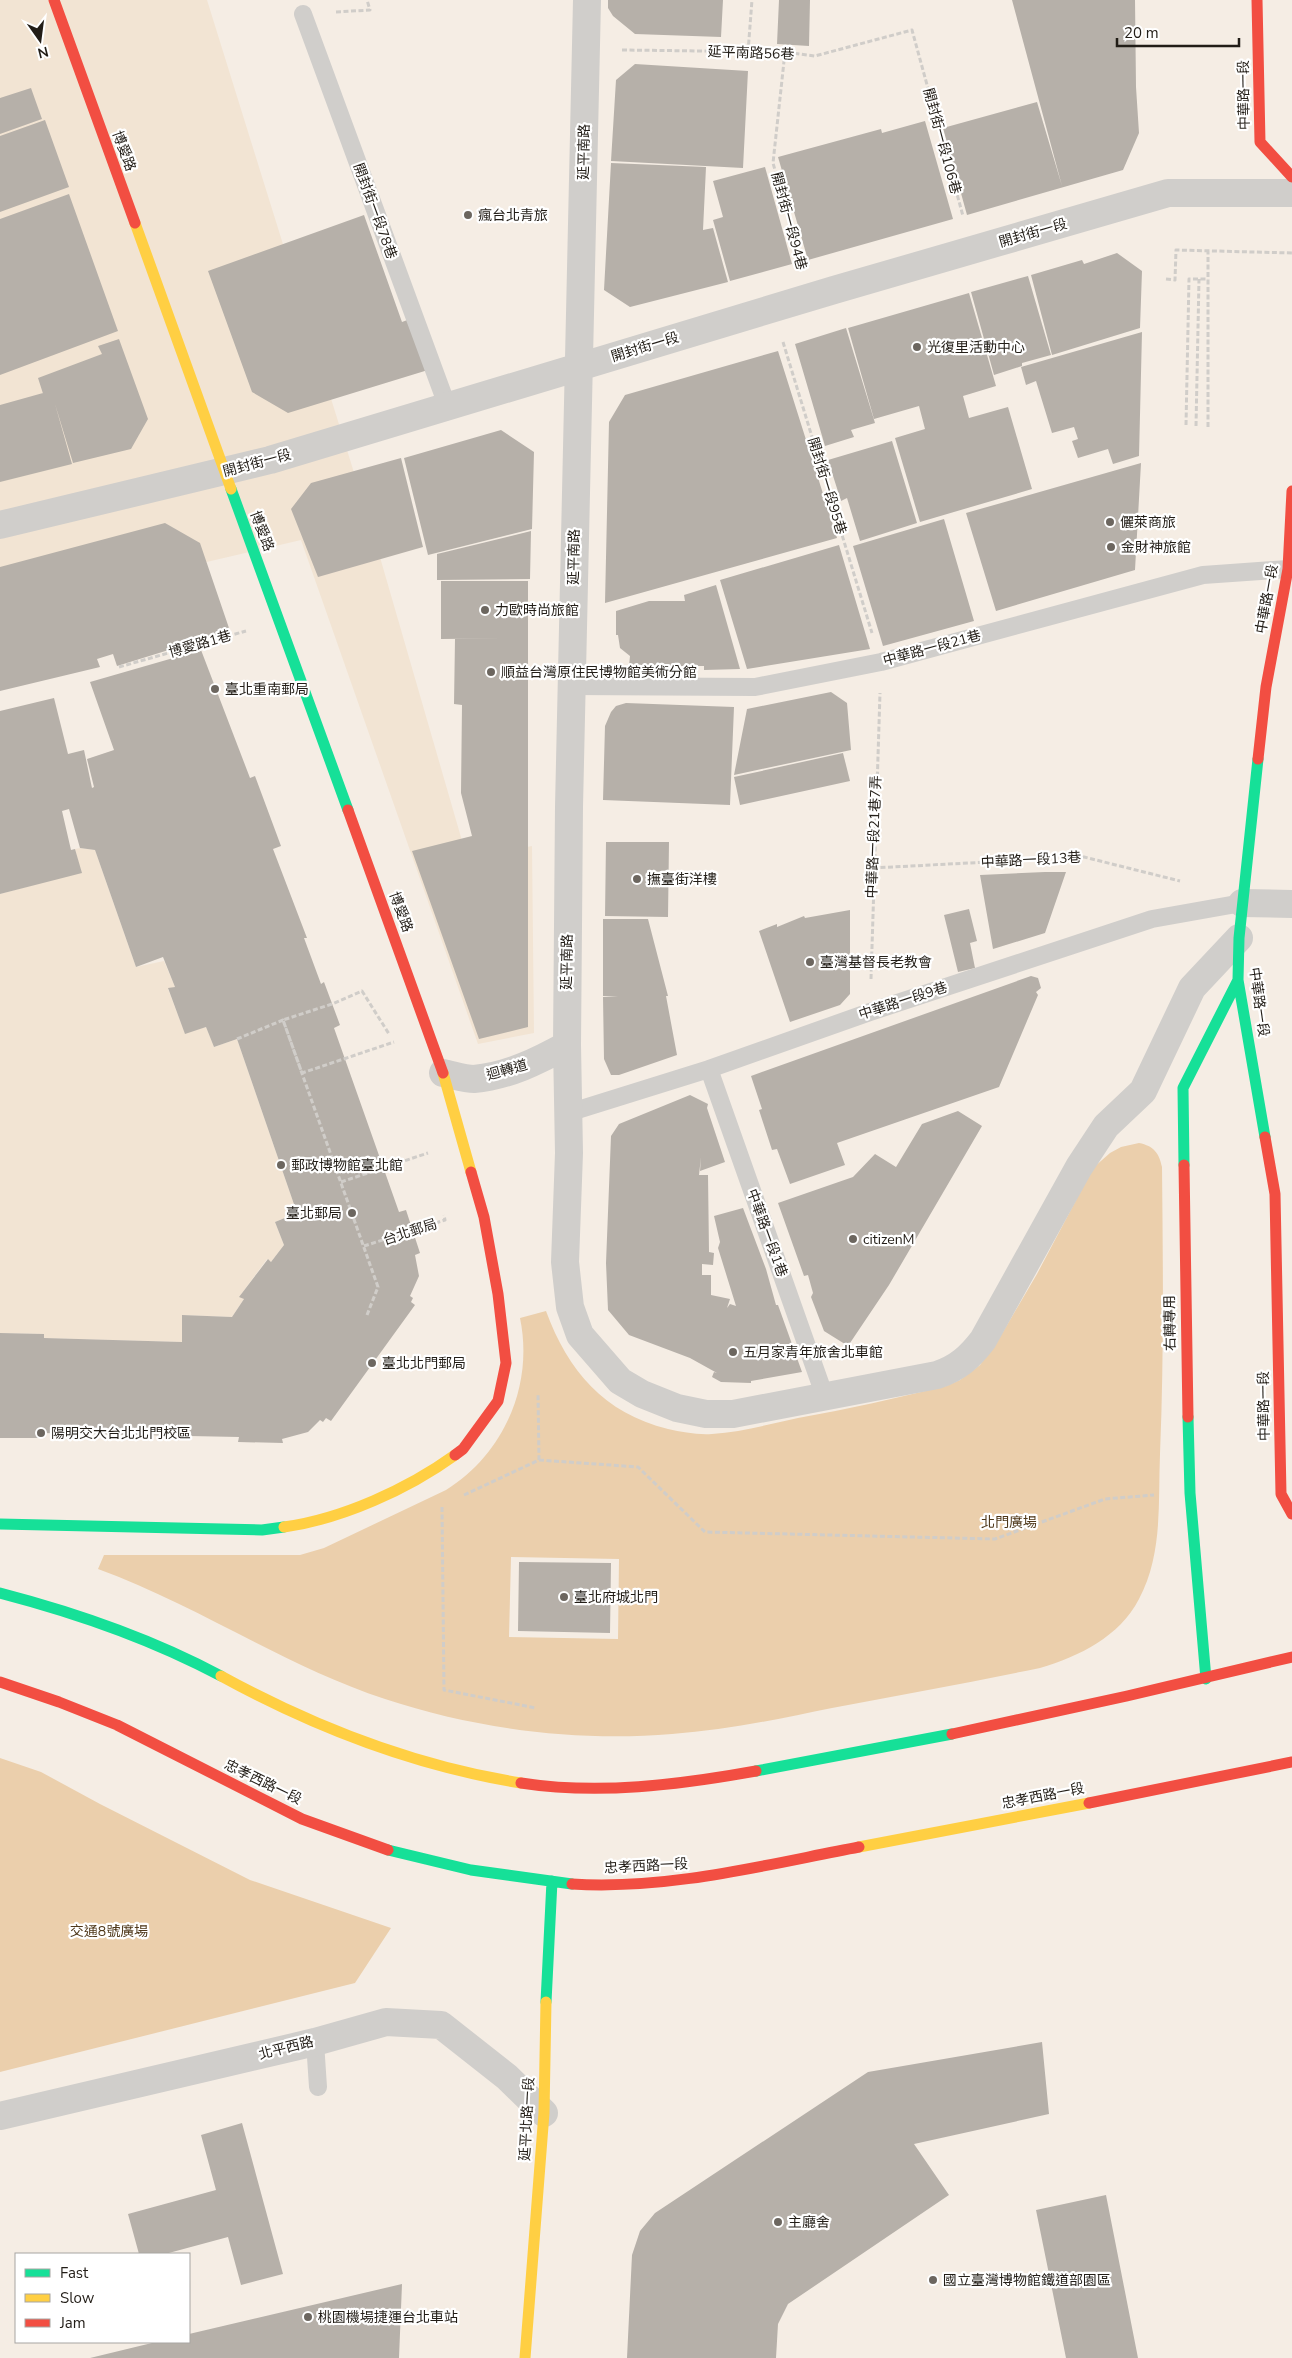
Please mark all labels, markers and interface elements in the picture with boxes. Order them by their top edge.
north arrow [15,15,65,65]
scale bar [1117,15,1240,47]
text: 20 m [1124,23,1159,43]
text: N [36,42,50,63]
street label: 延平南路56巷 [707,42,795,64]
street label: 中華路一段 [1234,60,1254,130]
street label: 開封街一段106巷 [919,86,965,196]
street label: 延平南路 [574,124,594,180]
street label: 博愛路 [108,128,140,174]
street label: 開封街一段78巷 [349,160,401,262]
street label: 開封街一段94巷 [767,170,811,272]
place label: 瘋台北青旅 [478,206,548,225]
marker: 瘋台北青旅 [462,209,474,221]
street label: 開封街一段 [997,214,1069,252]
street label: 開封街一段 [609,328,681,366]
place label: 光復里活動中心 [927,338,1025,357]
marker: 光復里活動中心 [911,341,923,353]
street label: 開封街一段95巷 [803,435,851,537]
street label: 開封街一段 [221,445,293,481]
street label: 博愛路 [246,508,278,554]
place label: 儷萊商旅 [1120,513,1176,532]
marker: 儷萊商旅 [1104,516,1116,528]
street label: 延平南路 [564,529,584,585]
place label: 金財神旅館 [1121,538,1191,557]
marker: 金財神旅館 [1105,541,1117,553]
street label: 中華路一段 [1252,563,1282,635]
place label: 力歐時尚旅館 [495,601,579,620]
marker: 力歐時尚旅館 [479,604,491,616]
street label: 博愛路1巷 [166,626,234,662]
street label: 中華路一段21巷 [881,626,983,670]
place label: 順益台灣原住民博物館美術分館 [501,663,697,682]
marker: 順益台灣原住民博物館美術分館 [485,666,497,678]
place label: 臺北重南郵局 [225,680,309,699]
marker: 臺北重南郵局 [209,683,221,695]
street label: 中華路一段21巷7弄 [862,775,886,899]
street label: 中華路一段13巷 [980,848,1082,872]
place label: 撫臺街洋樓 [647,870,717,889]
marker: 撫臺街洋樓 [631,873,643,885]
street label: 博愛路 [385,889,417,935]
street label: 延平南路 [557,934,577,990]
place label: 臺灣基督長老教會 [820,953,932,972]
marker: 臺灣基督長老教會 [804,956,816,968]
street label: 中華路一段 [1245,966,1273,1038]
street label: 中華路一段9巷 [856,978,950,1024]
street label: 迴轉道 [484,1055,530,1085]
place label: 郵政博物館臺北館 [291,1156,403,1175]
marker: 郵政博物館臺北館 [275,1159,287,1171]
street label: 中華路一段1巷 [742,1186,792,1280]
place label: 臺北郵局 [286,1204,342,1223]
marker: 臺北郵局 [346,1207,358,1219]
street label: 台北郵局 [380,1214,440,1250]
place label: citizenM [863,1230,915,1249]
marker: citizenM [847,1233,859,1245]
street label: 右轉專用 [1160,1295,1180,1351]
place label: 五月家青年旅舍北車館 [743,1343,883,1362]
marker: 五月家青年旅舍北車館 [727,1346,739,1358]
place label: 臺北北門郵局 [382,1354,466,1373]
marker: 臺北北門郵局 [366,1357,378,1369]
street label: 中華路一段 [1254,1371,1274,1441]
place label: 陽明交大台北北門校區 [51,1424,191,1443]
marker: 陽明交大台北北門校區 [35,1427,47,1439]
park label: 北門廣場 [981,1513,1037,1532]
place label: 臺北府城北門 [574,1588,658,1607]
marker: 臺北府城北門 [558,1591,570,1603]
street label: 忠孝西路一段 [221,1755,305,1809]
street label: 忠孝西路一段 [1000,1779,1086,1813]
street label: 忠孝西路一段 [604,1854,688,1878]
park label: 交通8號廣場 [70,1922,148,1941]
street label: 北平西路 [257,2032,315,2064]
street label: 延平北路一段 [515,2077,539,2161]
place label: 主廳舍 [788,2213,830,2232]
marker: 主廳舍 [772,2216,784,2228]
legend [15,2253,190,2343]
text: Fast [60,2263,89,2283]
place label: 國立臺灣博物館鐵道部園區 [943,2271,1111,2290]
marker: 國立臺灣博物館鐵道部園區 [927,2274,939,2286]
text: Slow [60,2288,95,2308]
place label: 桃園機場捷運台北車站 [318,2308,458,2327]
marker: 桃園機場捷運台北車站 [302,2311,314,2323]
text: Jam [59,2313,86,2333]

